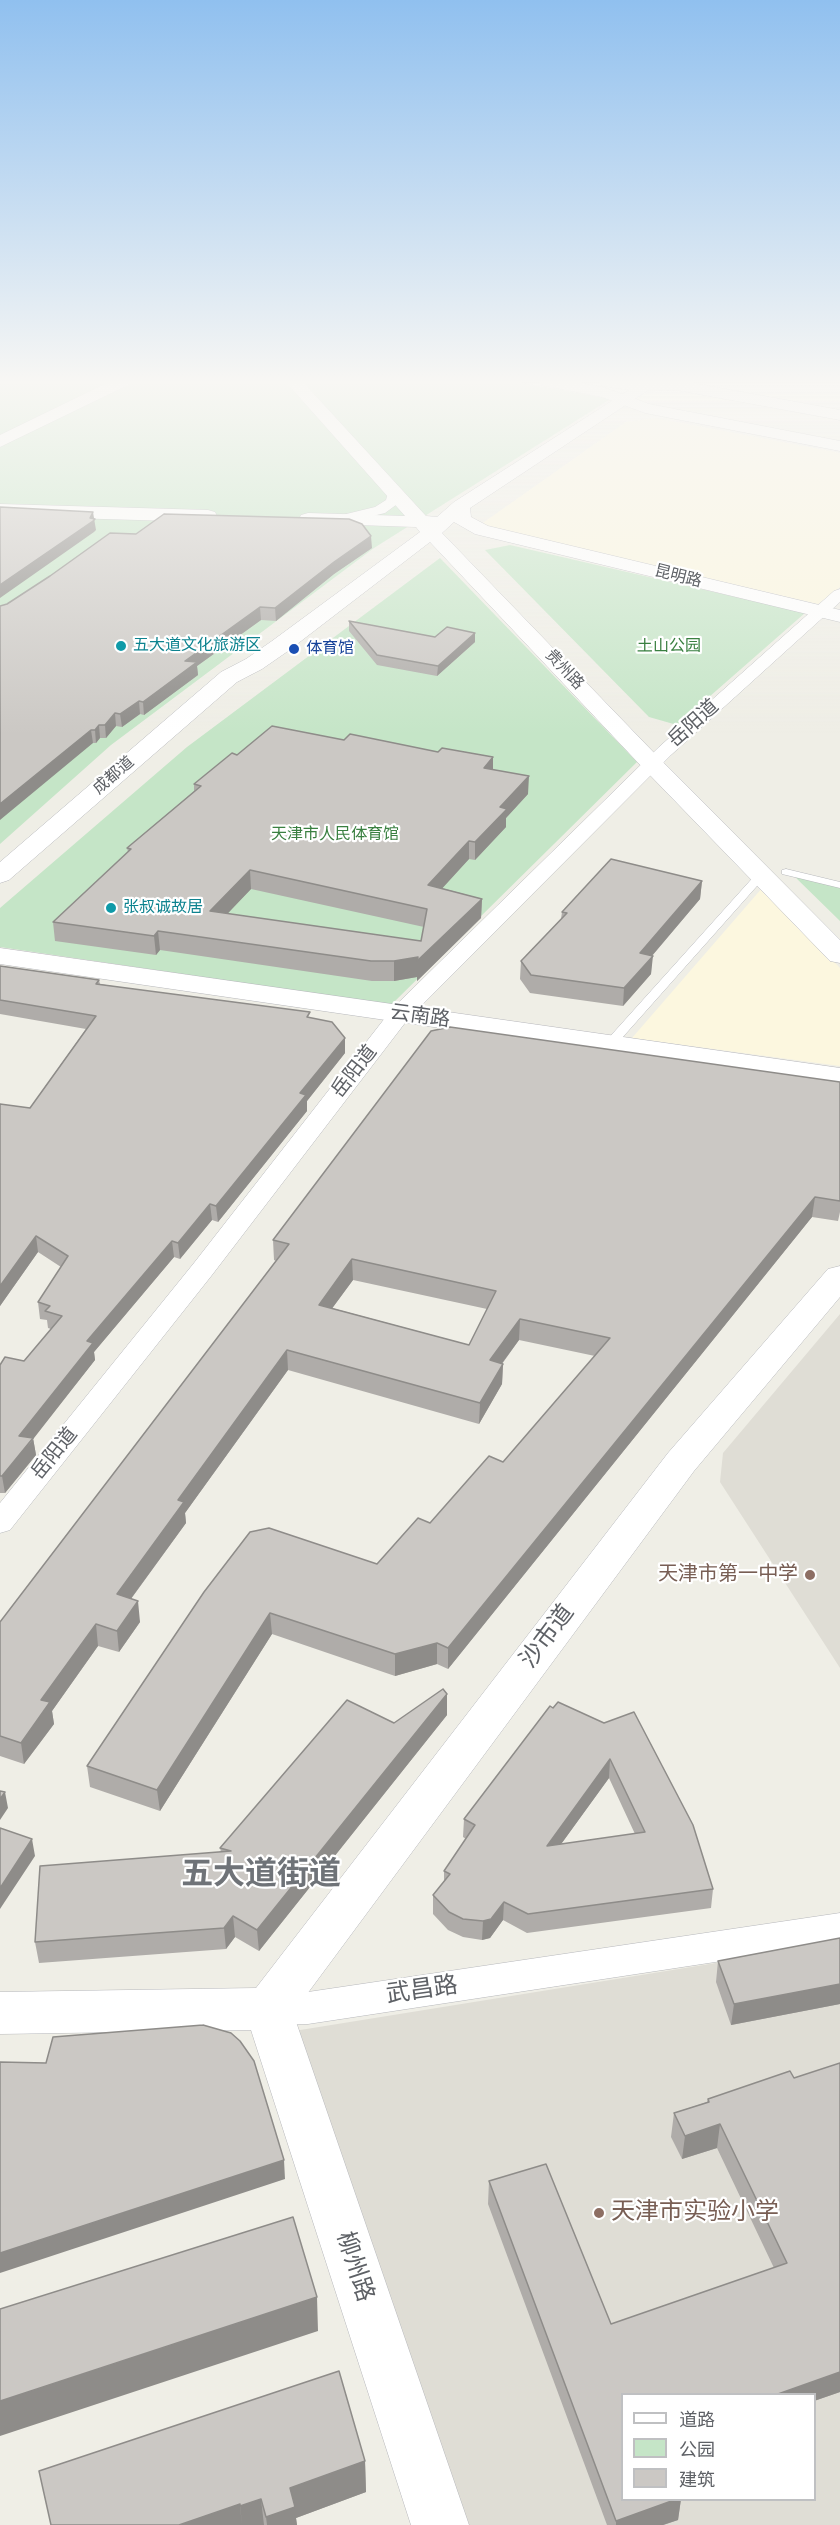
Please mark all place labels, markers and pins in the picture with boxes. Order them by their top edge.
place label: 五大道文化旅游区 [133,636,261,656]
marker: 五大道文化旅游区 [114,639,128,653]
place label: 体育馆 [306,639,354,659]
marker: 体育馆 [287,642,301,656]
place label: 张叔诚故居 [123,898,203,918]
marker: 张叔诚故居 [104,901,118,915]
place label: 天津市第一中学 [658,1563,798,1587]
marker: 天津市第一中学 [803,1568,817,1582]
place label: 天津市实验小学 [611,2199,779,2227]
marker: 天津市实验小学 [592,2206,606,2220]

